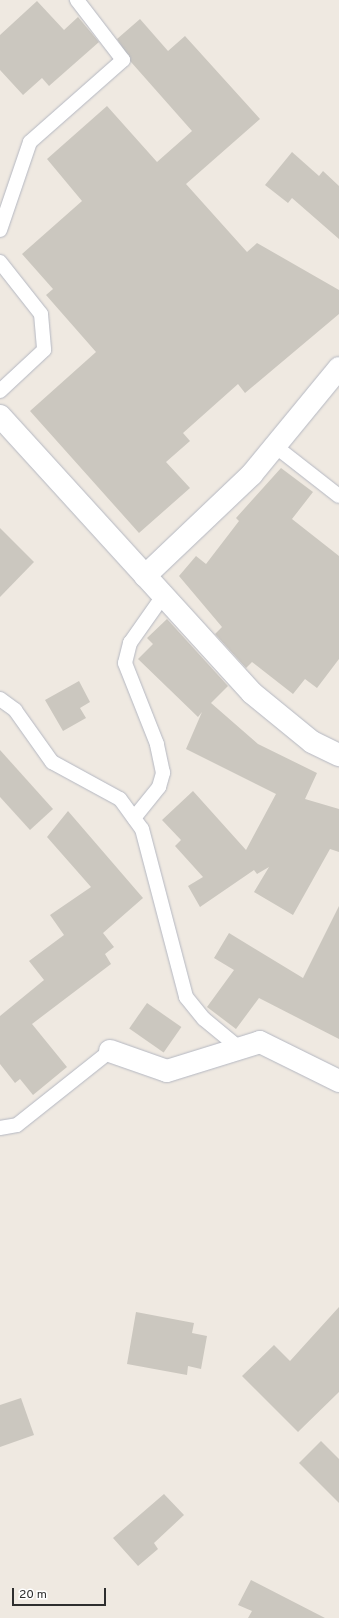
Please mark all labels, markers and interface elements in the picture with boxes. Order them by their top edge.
scale bar [14,1580,108,1606]
text: 20 m [19,1587,47,1603]

